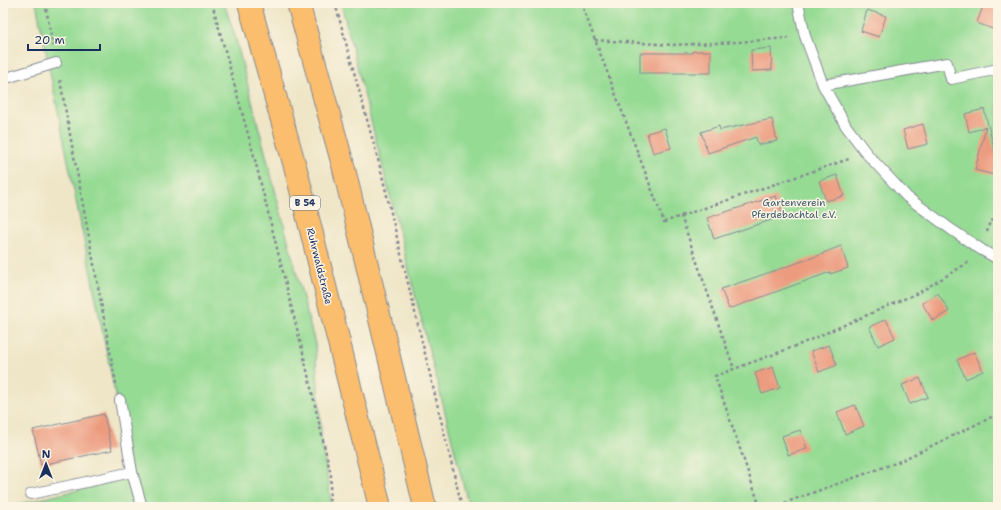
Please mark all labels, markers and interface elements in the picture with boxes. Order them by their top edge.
scale bar [28,26,100,52]
text: 20 m [34,32,65,48]
road number: B 54 [290,196,320,210]
park label: Gartenverein Pferdebachtal e.V. [751,196,837,221]
street label: Ruhrwaldstraße [304,227,335,306]
north arrow [26,444,66,484]
text: N [42,447,51,462]

